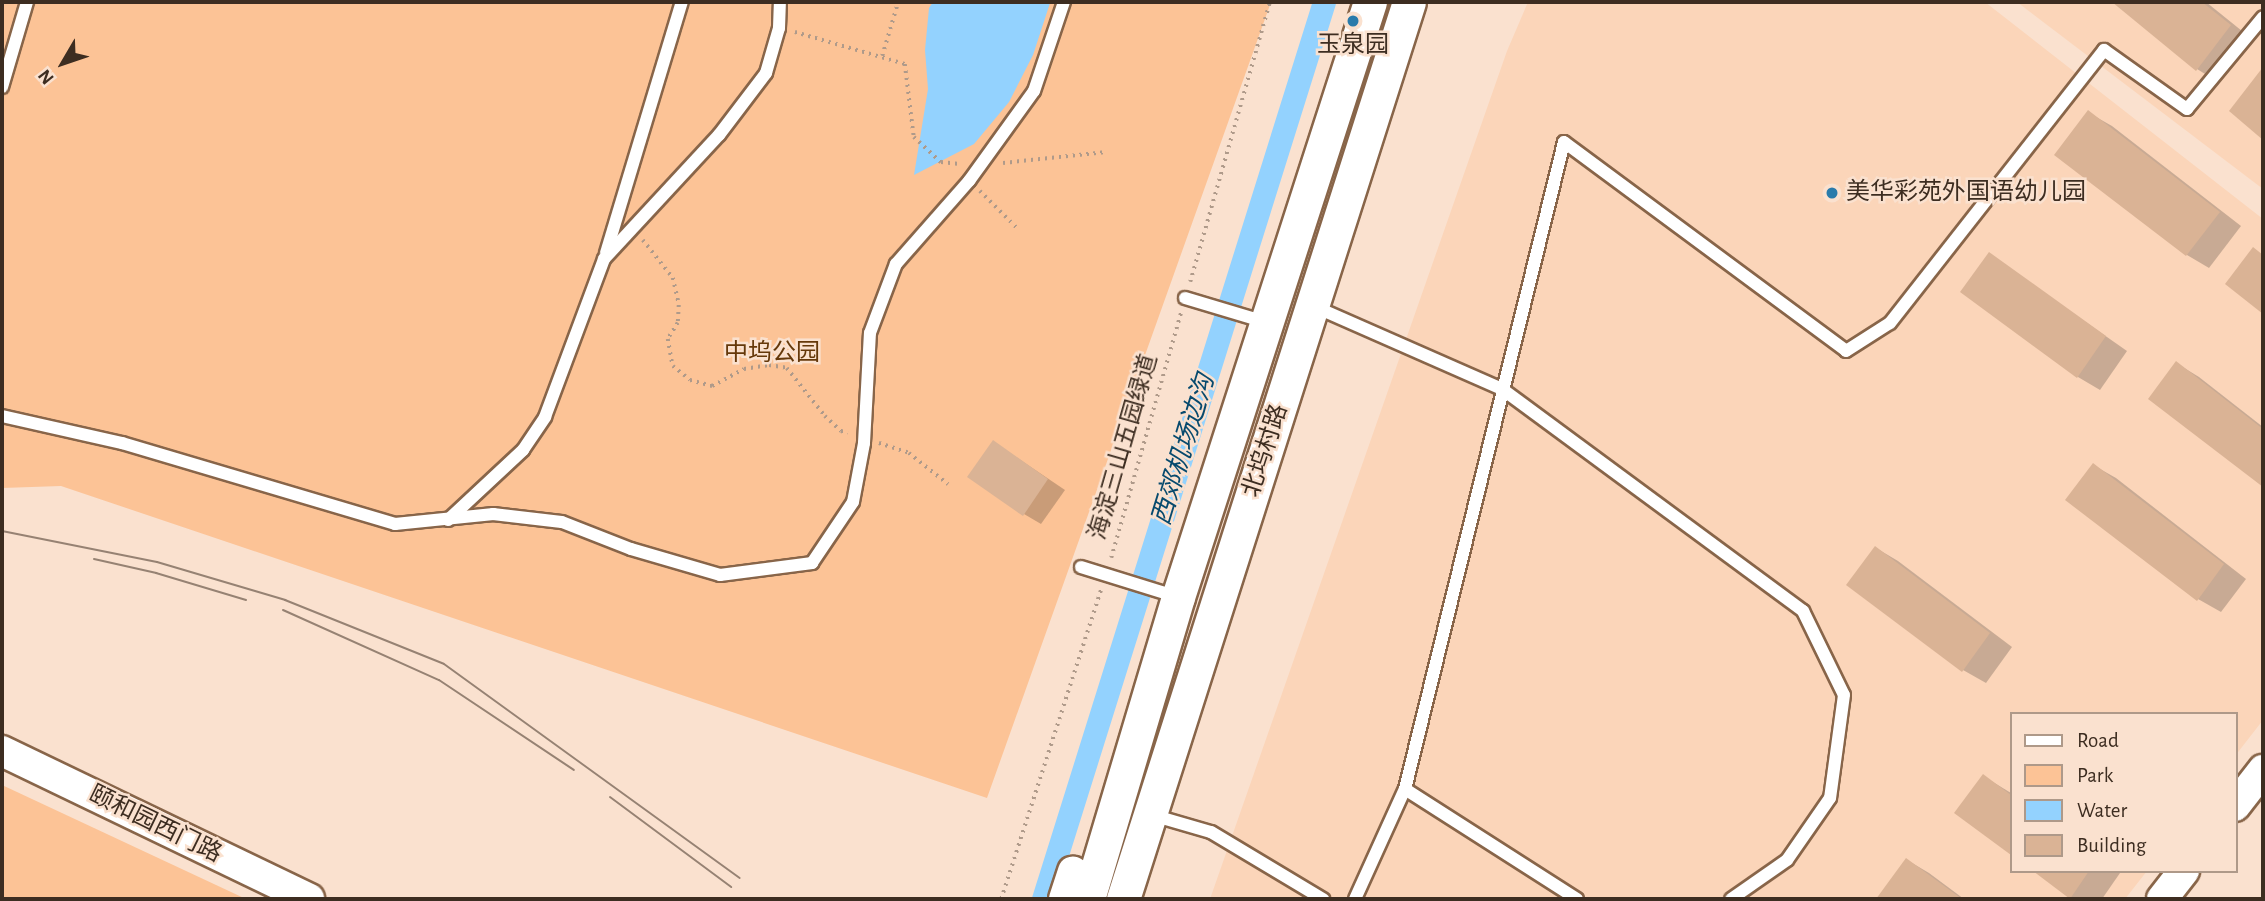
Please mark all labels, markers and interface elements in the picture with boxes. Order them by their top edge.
marker: 玉泉园 [1345,13,1361,29]
north arrow [28,28,98,98]
place label: 玉泉园 [1317,32,1389,60]
text: N [35,65,58,88]
place label: 美华彩苑外国语幼儿园 [1846,179,2086,207]
marker: 美华彩苑外国语幼儿园 [1824,185,1840,201]
park label: 中坞公园 [724,340,820,368]
street label: 海淀三山五园绿道 [1084,351,1164,543]
water label: 西郊机场边沟 [1146,371,1222,529]
street label: 北坞村路 [1237,401,1295,501]
legend [2010,712,2237,873]
text: Road [2077,730,2119,751]
text: Park [2077,765,2113,786]
street label: 颐和园西门路 [84,780,226,870]
text: Water [2077,800,2127,821]
text: Building [2077,835,2146,856]

